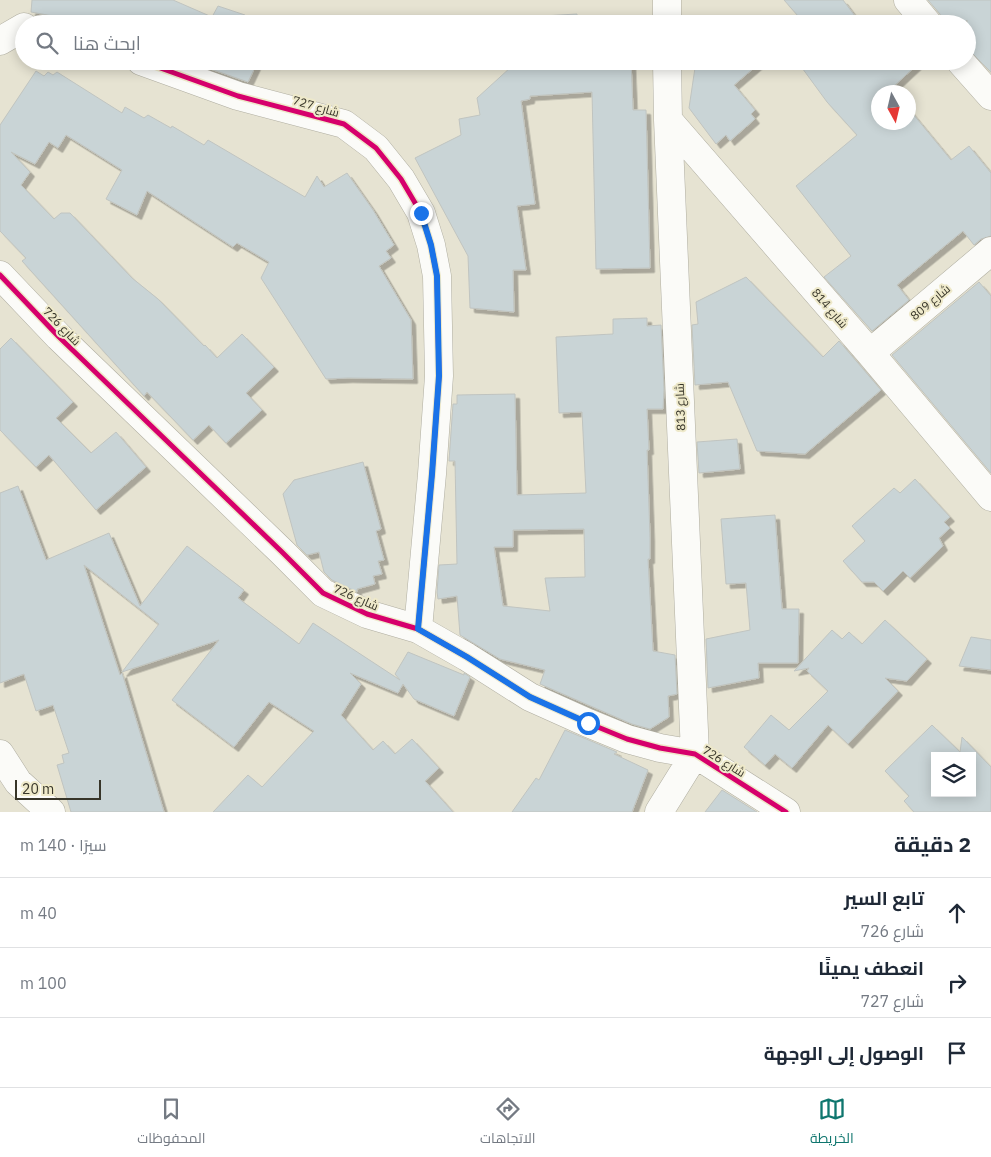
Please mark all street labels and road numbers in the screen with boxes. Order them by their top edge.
street label: شارع 727 [291,92,341,121]
street label: شارع 809 [907,281,954,324]
street label: شارع 814 [808,285,851,332]
street label: شارع 726 [39,304,84,349]
street label: شارع 813 [672,383,689,431]
street label: شارع 726 [331,580,381,614]
street label: شارع 726 [699,742,748,781]

